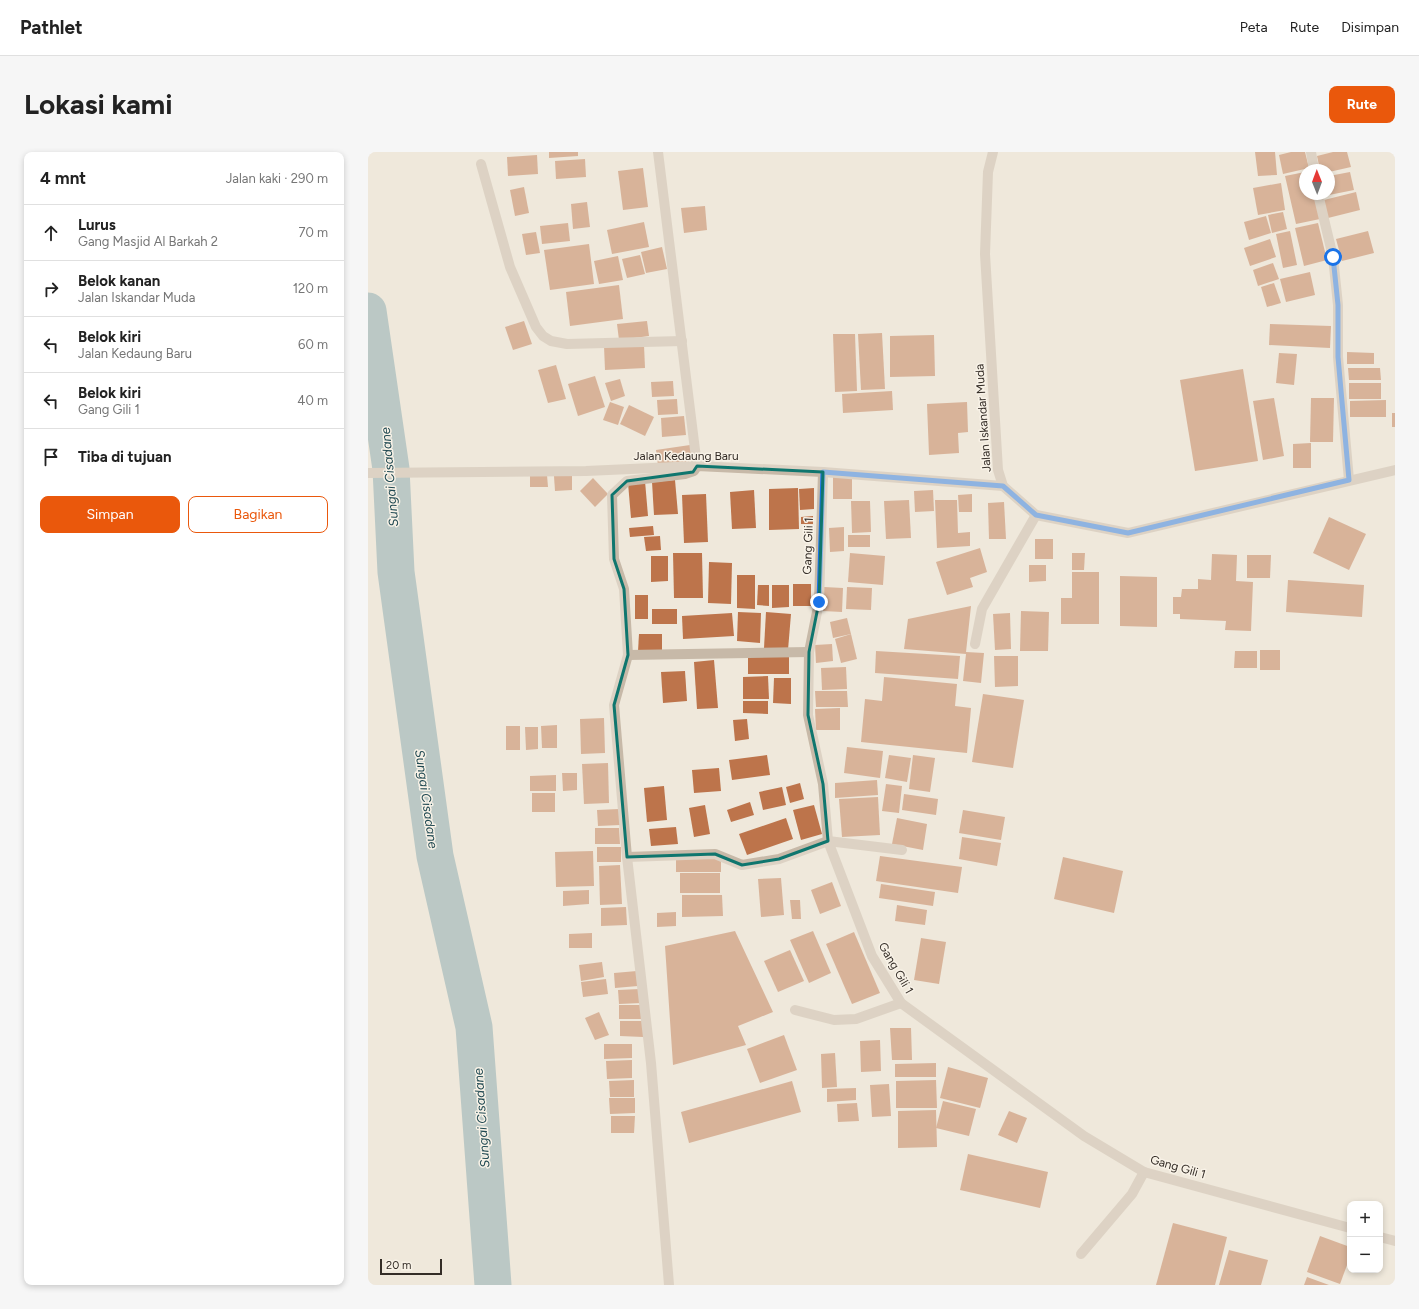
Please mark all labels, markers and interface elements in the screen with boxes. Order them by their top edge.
text: Pathlet [20,16,83,39]
text: Peta [1240,19,1268,36]
text: Rute [1290,19,1319,36]
text: Disimpan [1341,19,1399,36]
button: Rute [1329,86,1395,123]
text: Lokasi kami [24,87,173,121]
north arrow [1299,164,1335,200]
text: 4 mnt [40,168,86,188]
text: Jalan kaki · 290 m [226,171,328,186]
text: Lurus [78,216,116,234]
icon: ahead [40,222,62,244]
text: 70 m [298,225,328,240]
text: Gang Masjid Al Barkah 2 [78,234,218,249]
route start [1324,248,1342,266]
text: Belok kanan [78,272,160,290]
icon: right [40,278,62,300]
text: 120 m [293,281,328,296]
text: Jalan Iskandar Muda [78,290,195,305]
text: Belok kiri [78,328,141,346]
icon: left [40,334,62,356]
text: 60 m [298,337,328,352]
text: Jalan Kedaung Baru [78,346,192,361]
street label: Jalan Iskandar Muda [972,364,994,472]
text: Belok kiri [78,384,141,402]
icon: left [40,390,62,412]
text: 40 m [297,393,328,408]
text: Gang Gili 1 [78,402,140,417]
water label: Sungai Cisadane [378,427,401,527]
icon: arrive [40,446,62,468]
text: Tiba di tujuan [78,448,172,466]
street label: Jalan Kedaung Baru [633,449,739,463]
button: Simpan [40,496,180,533]
button: Bagikan [188,496,328,533]
street label: Gang Gili 1 [800,517,816,575]
route end [810,593,828,611]
water label: Sungai Cisadane [412,749,441,850]
street label: Gang Gili 1 [876,940,916,996]
water label: Sungai Cisadane [471,1068,492,1168]
street label: Gang Gili 1 [1149,1152,1207,1182]
map controls [1347,1201,1383,1273]
button: + [1347,1201,1383,1237]
button: − [1347,1237,1383,1273]
scale bar [380,1257,442,1276]
text: 20 m [386,1259,411,1272]

